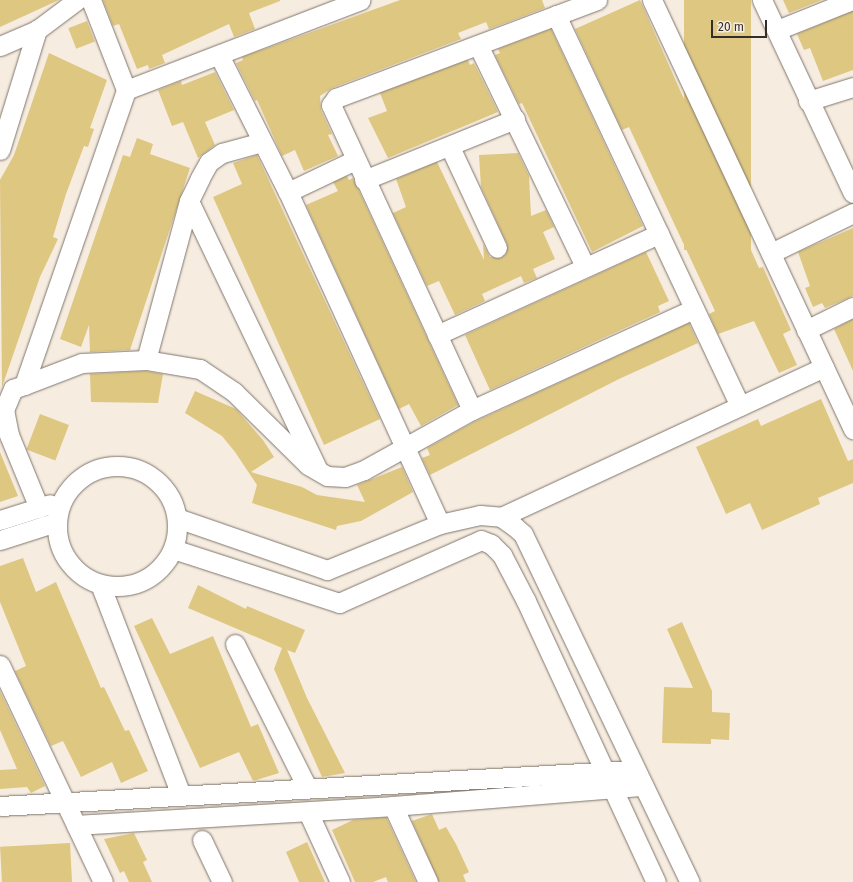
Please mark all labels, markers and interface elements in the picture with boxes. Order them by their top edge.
scale bar [713,12,769,38]
text: 20 m [718,20,744,34]

